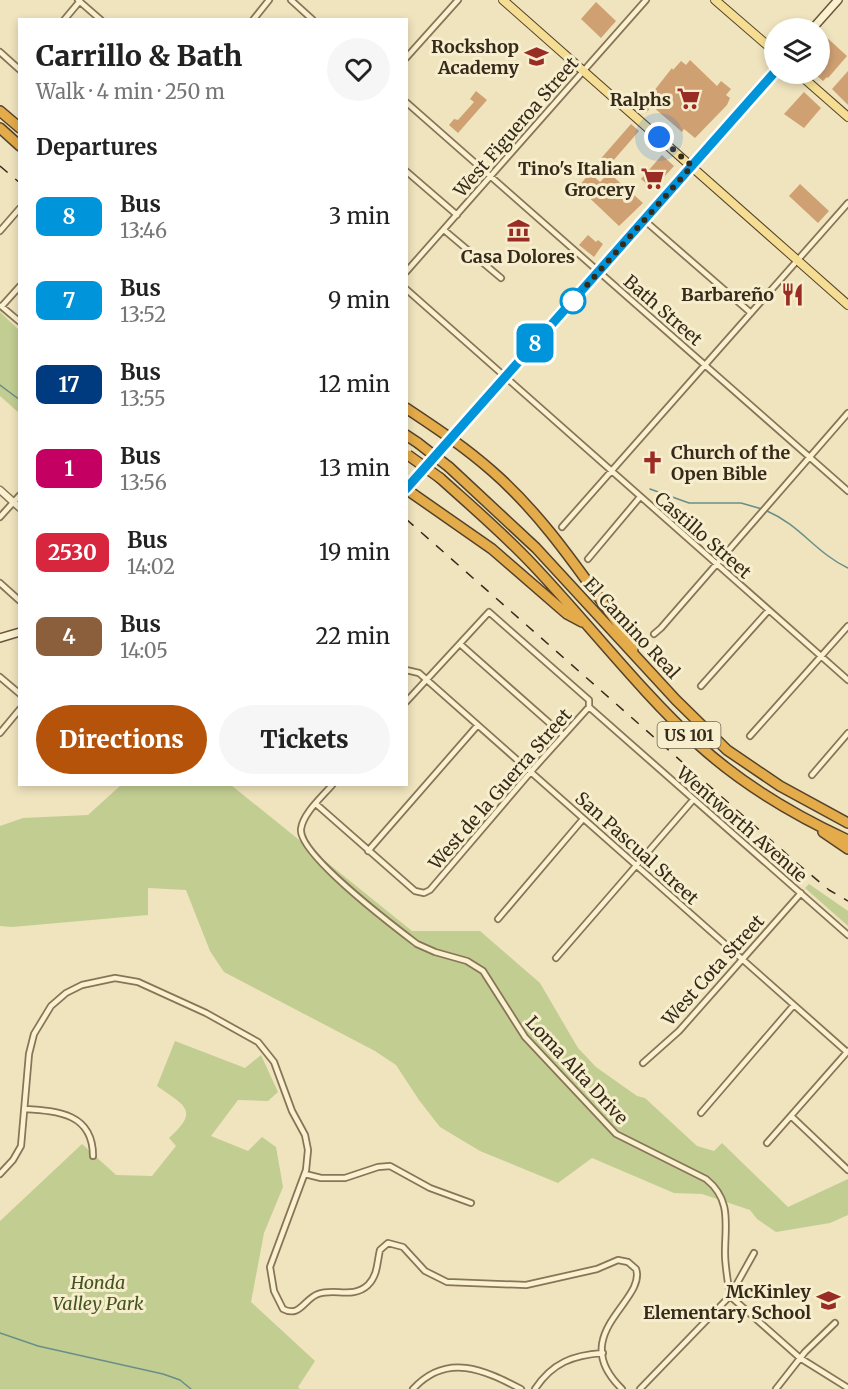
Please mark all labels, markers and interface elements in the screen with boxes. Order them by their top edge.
map controls [764,18,830,84]
button: layers [764,18,830,84]
place label: Rockshop Academy [431,35,519,79]
text: Carrillo & Bath [36,38,242,74]
button: heart [327,38,390,101]
school or university icon: Rockshop Academy [524,43,550,69]
street label: West Figueroa Street [448,52,583,203]
text: Walk · 4 min · 250 m [36,79,225,104]
supermarket icon: Ralphs [676,86,702,112]
place label: Ralphs [610,88,671,111]
your location [644,122,674,152]
text: Departures [36,133,158,161]
place label: Tino's Italian Grocery [518,157,635,201]
supermarket icon: Tino's Italian Grocery [640,165,666,191]
text: Bus [120,190,161,218]
text: 3 min [329,202,390,230]
text: 8 [62,203,76,230]
museum icon: Casa Dolores [505,217,531,243]
text: 13:46 [120,218,167,243]
place label: Casa Dolores [461,245,575,268]
street label: Bath Street [619,270,707,350]
text: Bus [120,274,161,302]
restaurant icon: Barbareño [779,281,805,307]
place label: Barbareño [681,283,774,306]
text: 9 min [328,286,390,314]
text: 7 [63,287,75,314]
unlabelled marker [560,288,586,314]
text: 13:52 [120,302,166,327]
line badge: 8 [516,324,554,362]
text: 8 [528,330,542,357]
text: Bus [120,358,161,386]
text: 12 min [319,370,390,398]
text: 17 [58,371,80,398]
text: 13:55 [120,386,166,411]
place label: Church of the Open Bible [671,441,791,485]
text: Bus [120,442,161,470]
church icon: Church of the Open Bible [640,449,666,475]
text: 13 min [319,454,390,482]
text: 1 [64,455,74,482]
text: 13:56 [120,470,167,495]
street label: Castillo Street [650,487,756,583]
text: Bus [127,526,168,554]
text: 19 min [319,538,390,566]
text: 2530 [48,539,97,566]
text: 14:02 [127,554,175,579]
street label: El Camino Real [579,572,685,684]
text: Bus [120,610,161,638]
text: 22 min [316,622,390,650]
text: 4 [62,623,76,650]
text: 14:05 [120,638,168,663]
street label: West de la Guerra Street [423,704,576,875]
button: Directions [36,705,207,774]
button: Tickets [219,705,390,774]
road number: US 101 [658,722,720,748]
street label: Wentworth Avenue [671,760,812,887]
street label: San Pascual Street [571,787,703,909]
street label: West Cota Street [656,910,769,1031]
street label: Loma Alta Drive [521,1011,633,1129]
park label: Honda Valley Park [52,1271,144,1315]
place label: McKinley Elementary School [643,1280,811,1324]
school or university icon: McKinley Elementary School [816,1288,842,1314]

